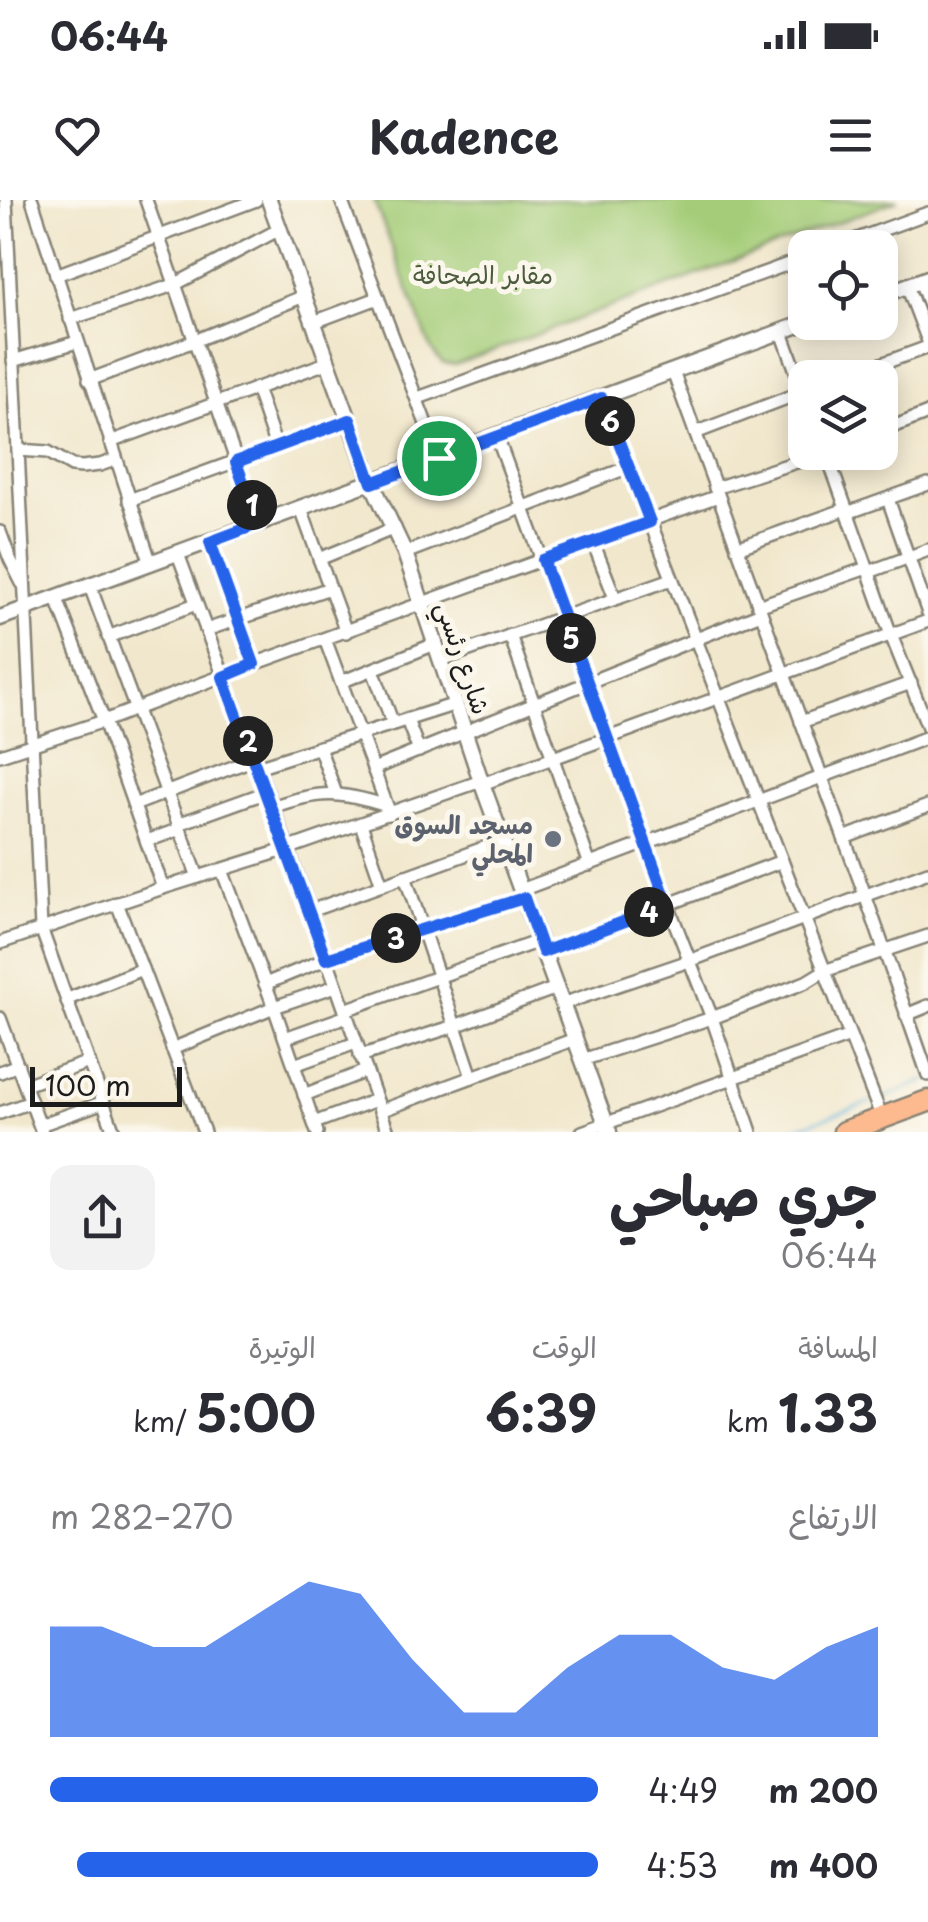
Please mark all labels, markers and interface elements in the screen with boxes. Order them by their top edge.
text: 06:44 [50,7,168,64]
text: Kadence [369,101,559,169]
icon: heart [50,108,105,163]
icon: menu [823,108,878,163]
map controls [788,230,898,470]
button: locate [788,230,898,340]
park label: مقابر الصحافة [413,255,553,293]
button: layers [788,360,898,470]
pin: 6 [585,396,635,446]
text: 6 [600,399,620,442]
pin [397,416,482,501]
icon: arrive [412,431,467,486]
pin: 1 [227,480,277,530]
text: 1 [245,483,259,526]
street label: شارع رئسي [423,596,501,720]
pin: 5 [546,613,596,663]
text: 5 [562,616,580,659]
pin: 2 [223,716,273,766]
text: 2 [238,719,258,762]
place label: مسجد السوق المحلي [394,805,533,877]
marker: مسجد السوق المحلي [542,828,564,850]
pin: 4 [624,887,674,937]
text: 4 [639,890,659,933]
pin: 3 [371,913,421,963]
text: 3 [387,916,405,959]
scale bar [30,1062,182,1106]
text: 100 m [45,1063,131,1106]
text: جري صباحي [609,1152,878,1235]
button: share [50,1165,155,1270]
text: 06:44 [781,1231,878,1279]
text: الوتيرة [248,1325,316,1368]
text: الوقت [532,1325,597,1368]
text: المسافة [798,1325,878,1368]
text: 5:00 [196,1373,316,1449]
text: 6:39 [485,1373,597,1449]
text: 1.33 [778,1373,878,1449]
text: /km [133,1399,196,1442]
text: km [727,1399,778,1442]
text: 270–282 m [50,1492,233,1540]
text: الارتفاع [788,1492,878,1540]
text: 4:49 [648,1766,718,1814]
text: 200 m [769,1766,878,1814]
text: 4:53 [647,1841,718,1889]
text: 400 m [769,1841,878,1889]

